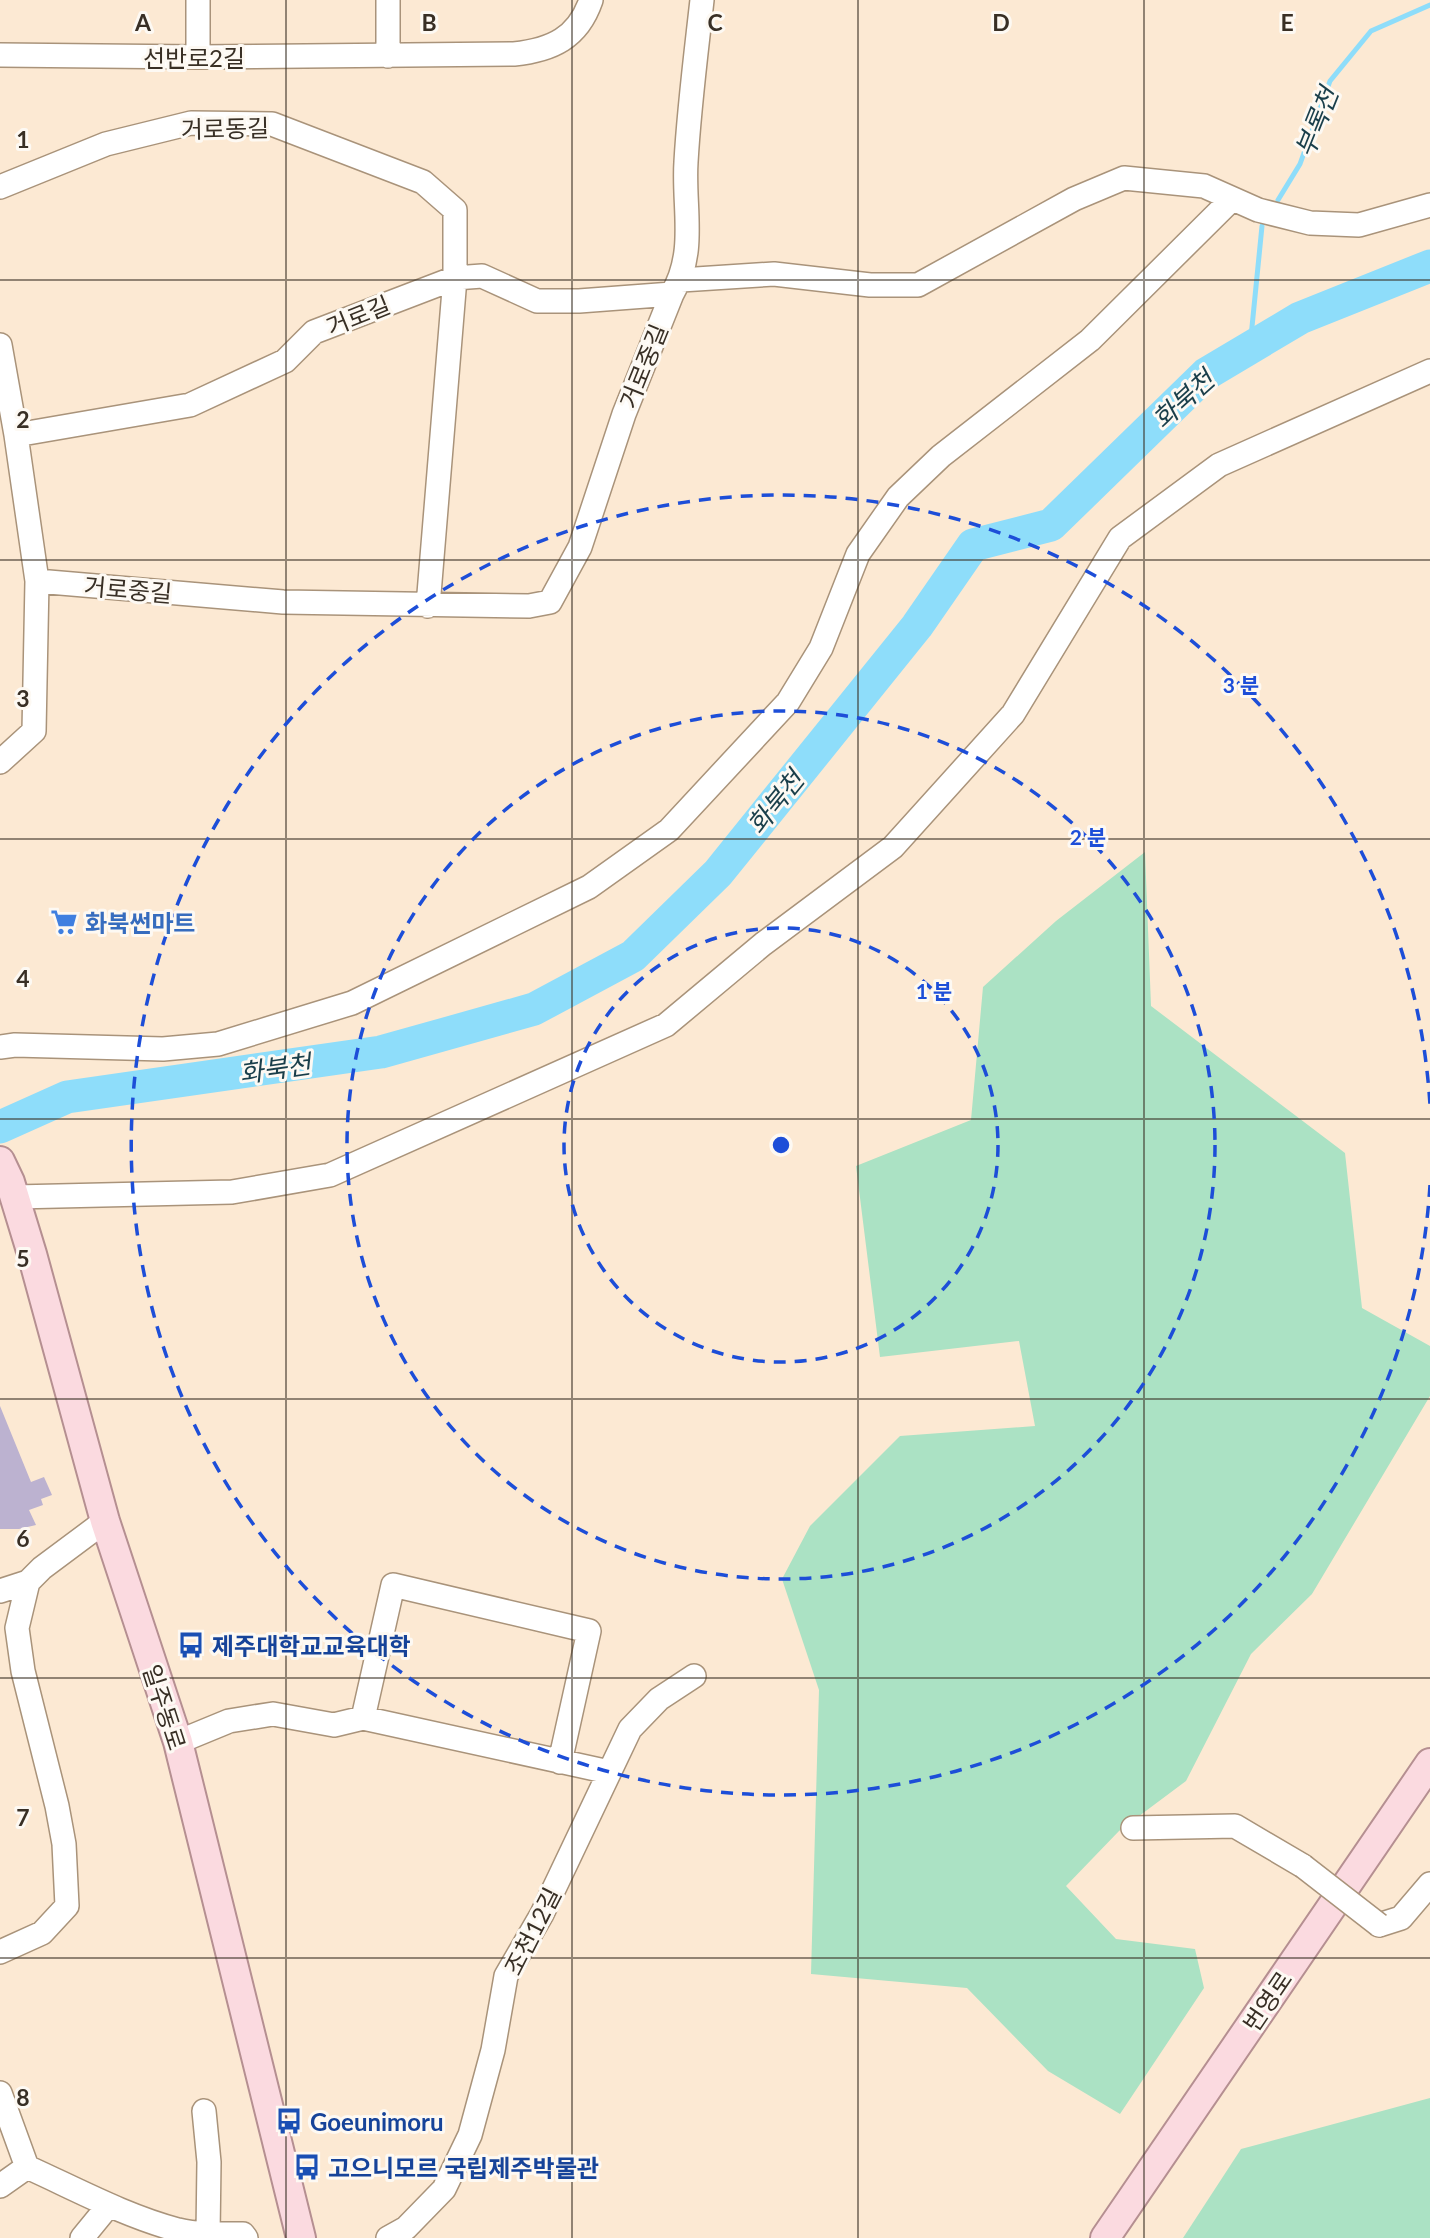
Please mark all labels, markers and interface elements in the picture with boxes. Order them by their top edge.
text: A [134,8,152,36]
text: B [421,8,437,36]
text: C [707,8,723,36]
text: D [992,8,1010,36]
text: E [1280,8,1294,36]
street label: 선반로2길 [143,43,245,72]
water label: 부록천 [1288,80,1345,161]
street label: 거로동길 [181,113,269,143]
text: 1 [16,125,30,153]
street label: 거로길 [322,289,394,341]
street label: 거로중길 [613,320,673,412]
water label: 화북천 [1146,361,1223,435]
text: 2 [16,405,30,433]
street label: 거로중길 [83,571,173,607]
text: 3 분 [1223,672,1259,697]
text: 3 [16,684,30,712]
water label: 화북천 [740,762,812,840]
text: 2 분 [1070,824,1106,849]
supermarket icon: 화북썬마트 [49,907,79,937]
place label: 화북썬마트 [85,908,195,937]
text: 4 [16,964,30,992]
text: 1 분 [916,978,952,1003]
water label: 화북천 [237,1047,316,1089]
centre of rings [769,1133,793,1157]
text: 5 [16,1244,30,1272]
text: 6 [16,1524,30,1552]
bus stop icon: 제주대학교교육대학 [176,1630,206,1660]
place label: 제주대학교교육대학 [212,1631,411,1660]
street label: 일주동로 [138,1661,192,1753]
text: 7 [16,1803,30,1831]
street label: 조천12길 [498,1882,566,1980]
street label: 번영로 [1236,1965,1298,2037]
text: 8 [16,2083,30,2111]
bus stop icon: Goeunimoru [274,2106,304,2136]
place label: Goeunimoru [310,2107,443,2136]
bus stop icon: 고으니모르 국립제주박물관 [292,2152,322,2182]
place label: 고으니모르 국립제주박물관 [328,2153,599,2182]

